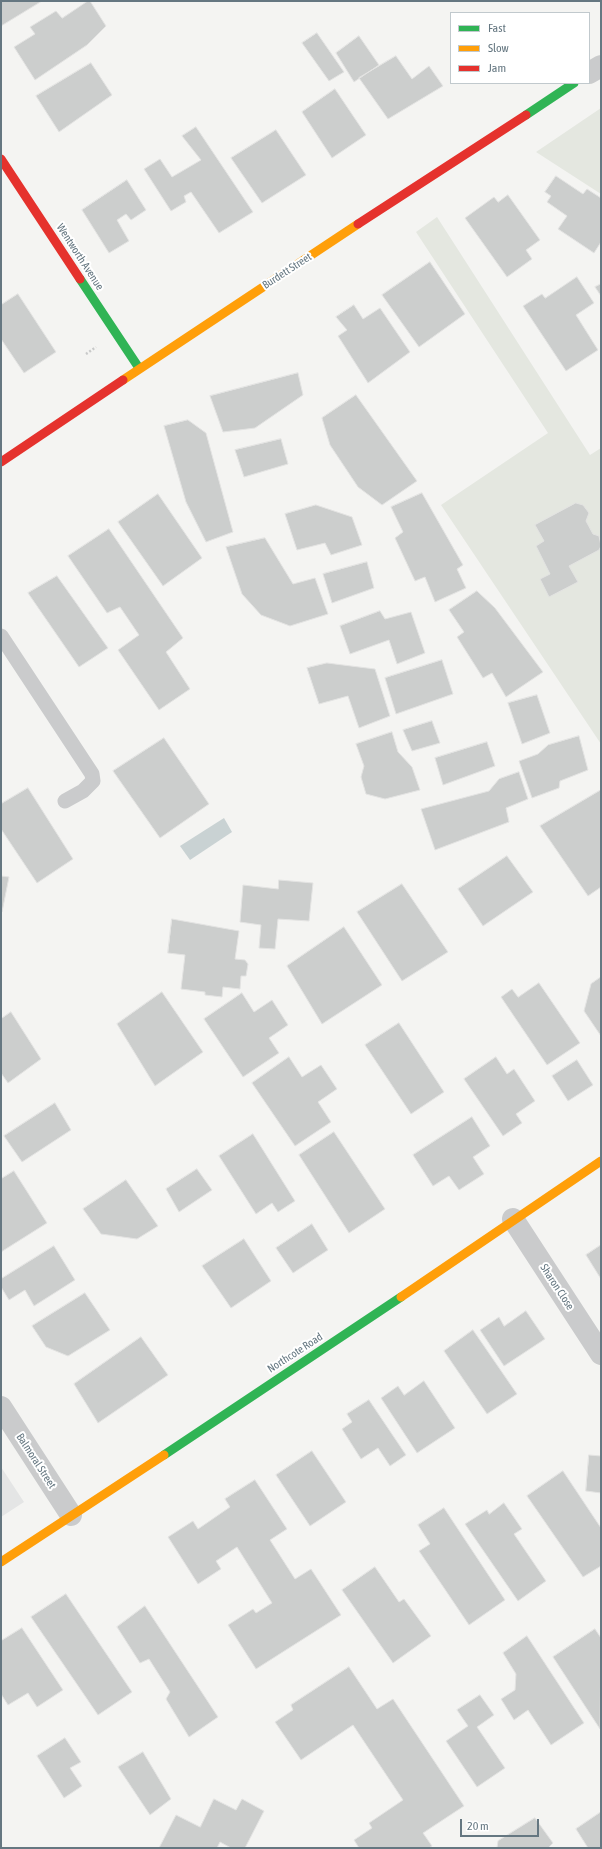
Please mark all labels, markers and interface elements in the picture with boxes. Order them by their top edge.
legend [450,12,590,84]
text: Fast [488,21,506,35]
text: Slow [488,41,509,55]
text: Jam [488,61,506,75]
street label: Wentworth Avenue [54,221,106,293]
street label: Burdett Street [260,250,314,292]
street label: Sharon Close [537,1262,577,1312]
street label: Northcote Road [265,1330,325,1376]
street label: Balmoral Street [13,1431,59,1491]
scale bar [462,1811,541,1837]
text: 20 m [467,1819,489,1833]

